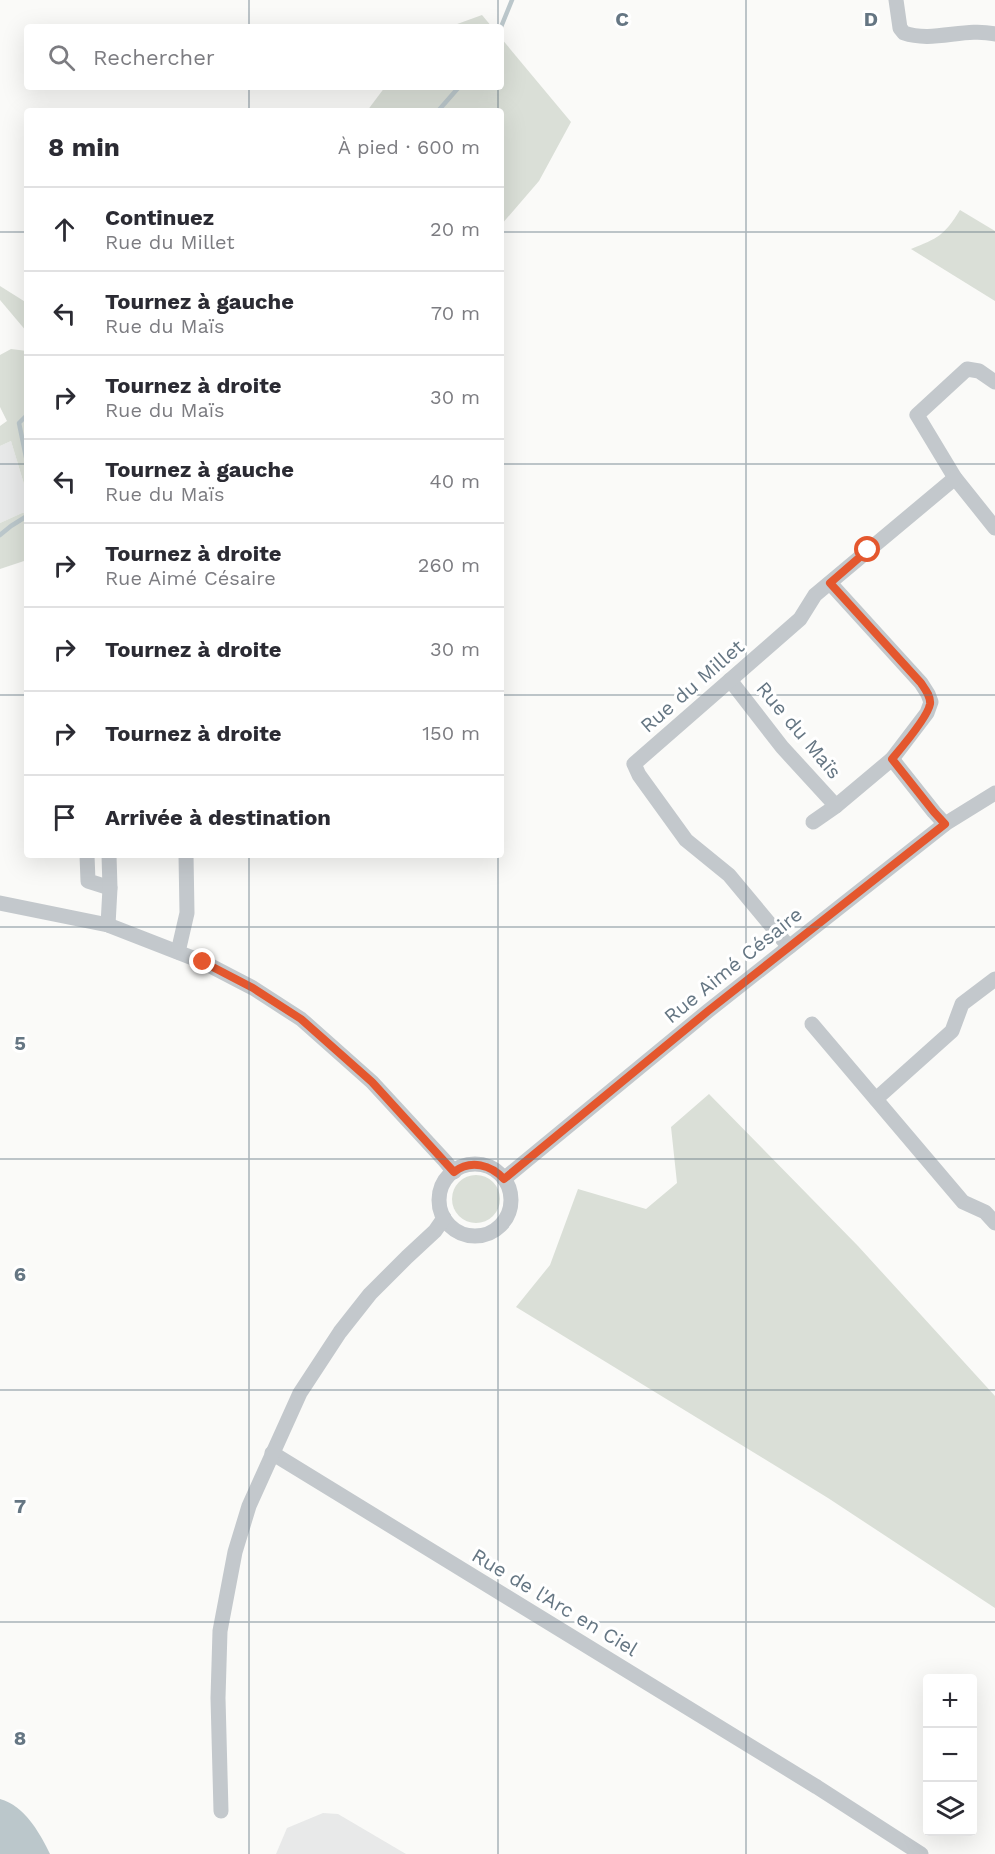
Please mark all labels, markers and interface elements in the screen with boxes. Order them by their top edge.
text: C [615,7,629,31]
text: D [864,7,878,31]
search box [24,24,504,90]
icon: search [45,41,78,74]
text: Rechercher [93,45,215,70]
text: 8 min [48,132,120,162]
text: À pied · 600 m [338,135,480,159]
text: Continuez [105,205,214,230]
icon: ahead [48,213,81,246]
text: 20 m [430,217,480,241]
text: Rue du Millet [105,230,235,254]
text: Tournez à gauche [105,289,294,314]
icon: left [48,297,81,330]
text: 70 m [431,301,480,325]
text: Rue du Maïs [105,314,225,338]
text: Tournez à droite [105,373,282,398]
icon: right [48,381,81,414]
text: 30 m [430,385,480,409]
text: Rue du Maïs [105,398,225,422]
text: Tournez à gauche [105,457,294,482]
icon: left [48,465,81,498]
text: 40 m [429,469,480,493]
text: Rue du Maïs [105,482,225,506]
route start [854,536,880,562]
text: Tournez à droite [105,541,282,566]
icon: right [48,549,81,582]
text: 260 m [418,553,480,577]
text: Rue Aimé Césaire [105,566,276,590]
icon: right [48,633,81,666]
street label: Rue du Millet [635,634,749,738]
text: Tournez à droite [105,637,282,662]
text: 30 m [430,637,480,661]
street label: Rue du Maïs [751,676,847,784]
icon: right [48,717,81,750]
text: Tournez à droite [105,721,282,746]
text: 150 m [422,721,480,745]
icon: arrive [48,801,81,834]
text: Arrivée à destination [105,805,331,830]
street label: Rue Aimé Césaire [659,902,807,1028]
route end [189,948,215,974]
text: 5 [14,1031,26,1055]
text: 6 [14,1262,26,1286]
text: 7 [14,1494,26,1518]
street label: Rue de l'Arc en Ciel [468,1543,642,1661]
map controls [923,1674,977,1836]
button: + [923,1674,977,1728]
text: 8 [14,1726,26,1750]
button: − [923,1728,977,1782]
button: layers [923,1782,977,1836]

